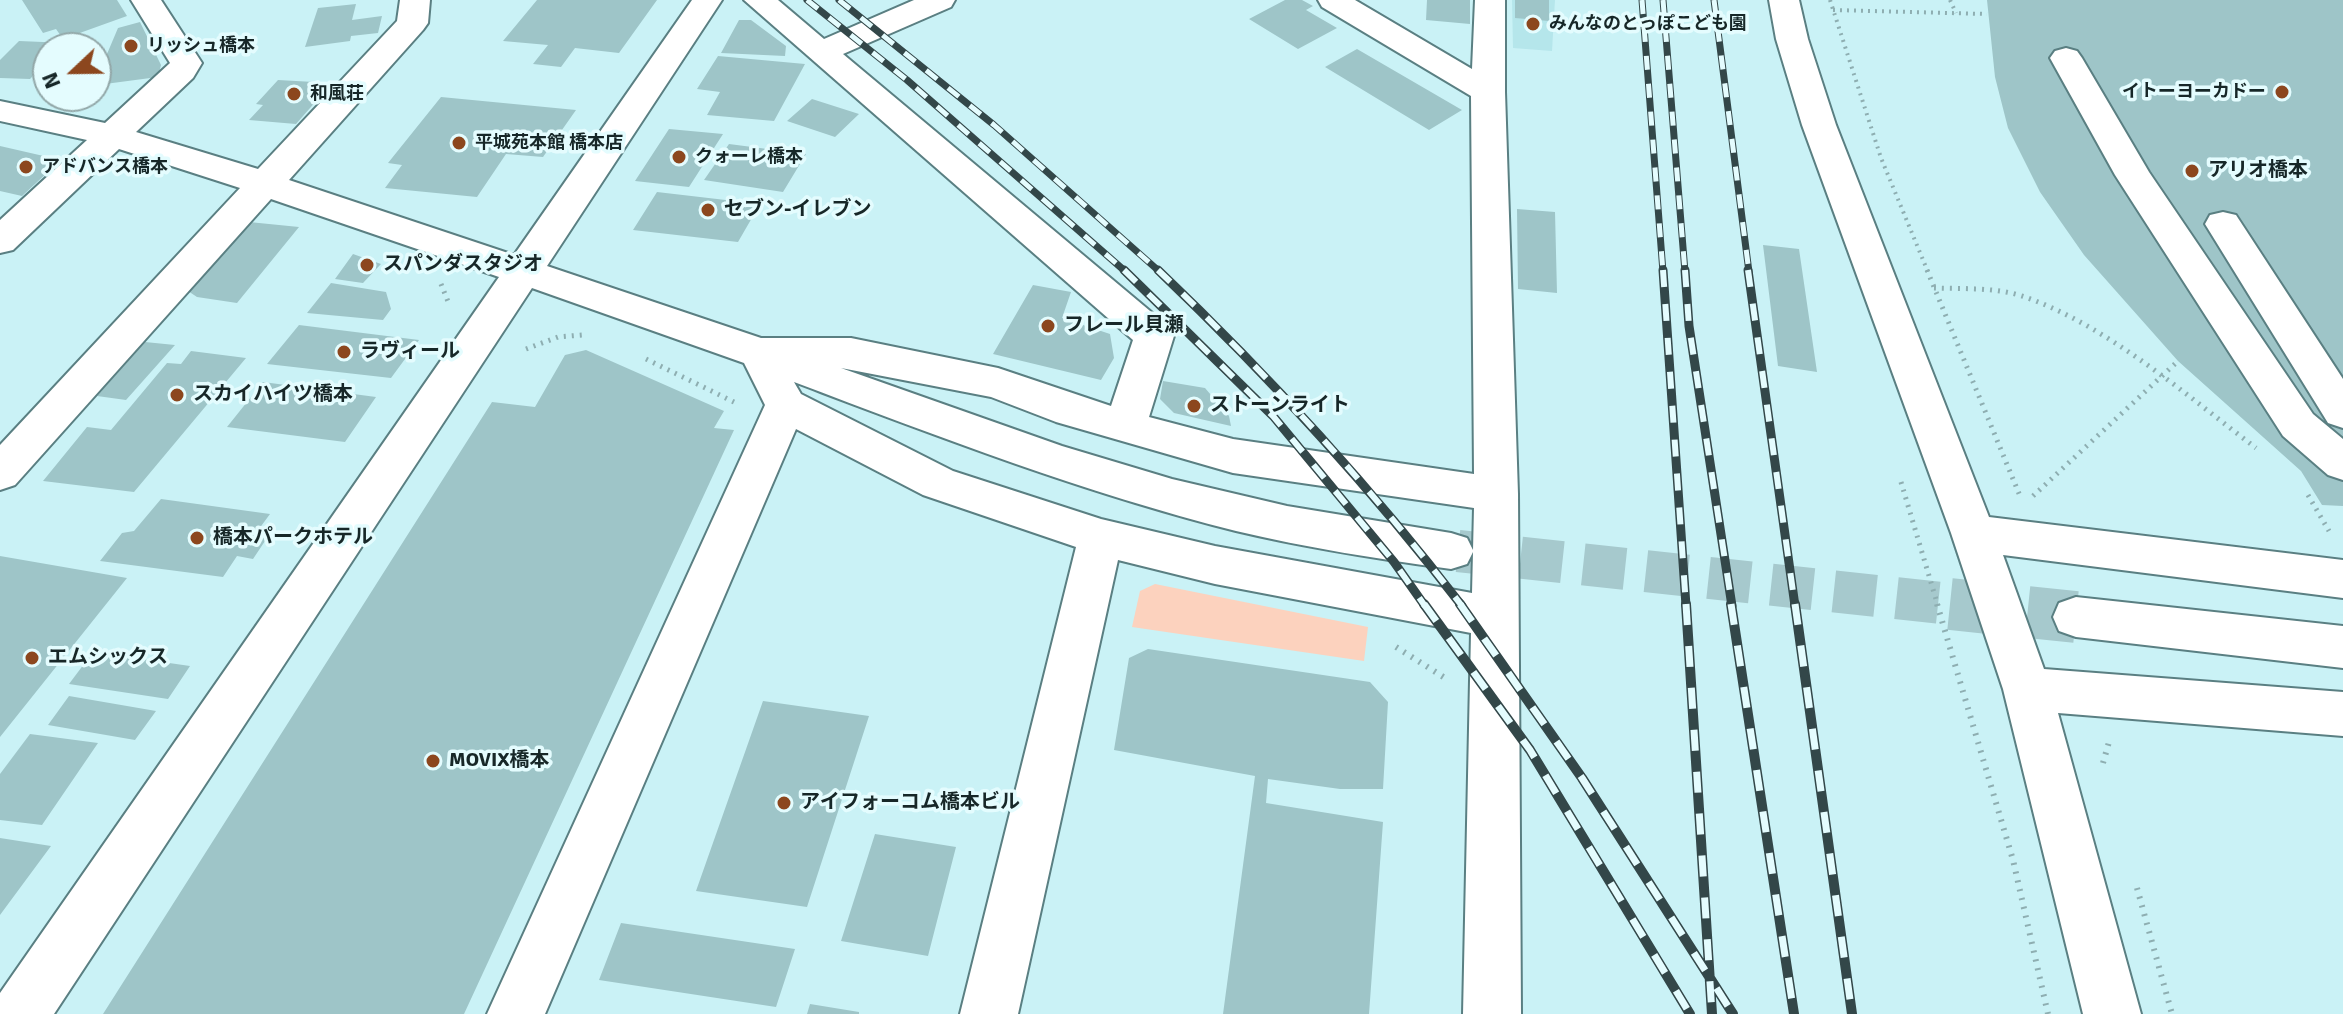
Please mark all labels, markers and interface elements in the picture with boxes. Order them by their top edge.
place label: みんなのとっぽこども園 [1549,13,1747,35]
marker: みんなのとっぽこども園 [1524,15,1542,33]
north arrow [32,32,112,112]
place label: リッシュ橋本 [147,35,255,57]
marker: リッシュ橋本 [122,37,140,55]
text: N [36,68,67,93]
place label: イトーヨーカドー [2122,81,2266,103]
place label: 和風荘 [310,83,364,105]
marker: イトーヨーカドー [2273,83,2291,101]
marker: 和風荘 [285,85,303,103]
place label: 平城苑本館 橋本店 [475,132,623,154]
marker: 平城苑本館 橋本店 [450,134,468,152]
place label: クォーレ橋本 [695,146,803,168]
marker: クォーレ橋本 [670,148,688,166]
place label: アドバンス橋本 [42,156,168,178]
marker: アドバンス橋本 [17,158,35,176]
place label: アリオ橋本 [2208,159,2308,183]
marker: アリオ橋本 [2183,162,2201,180]
place label: セブン-イレブン [724,198,872,222]
marker: セブン-イレブン [699,201,717,219]
place label: スパンダスタジオ [383,253,543,277]
marker: スパンダスタジオ [358,256,376,274]
place label: フレール貝瀬 [1064,314,1184,338]
marker: フレール貝瀬 [1039,317,1057,335]
place label: ラヴィール [360,340,460,364]
marker: ラヴィール [335,343,353,361]
place label: スカイハイツ橋本 [193,383,353,407]
marker: スカイハイツ橋本 [168,386,186,404]
place label: ストーンライト [1210,394,1350,418]
marker: ストーンライト [1185,397,1203,415]
place label: 橋本パークホテル [213,526,373,550]
marker: 橋本パークホテル [188,529,206,547]
place label: エムシックス [48,646,168,670]
marker: エムシックス [23,649,41,667]
place label: MOVIX橋本 [449,749,550,773]
marker: MOVIX橋本 [424,752,442,770]
place label: アイフォーコム橋本ビル [800,791,1020,815]
marker: アイフォーコム橋本ビル [775,794,793,812]

